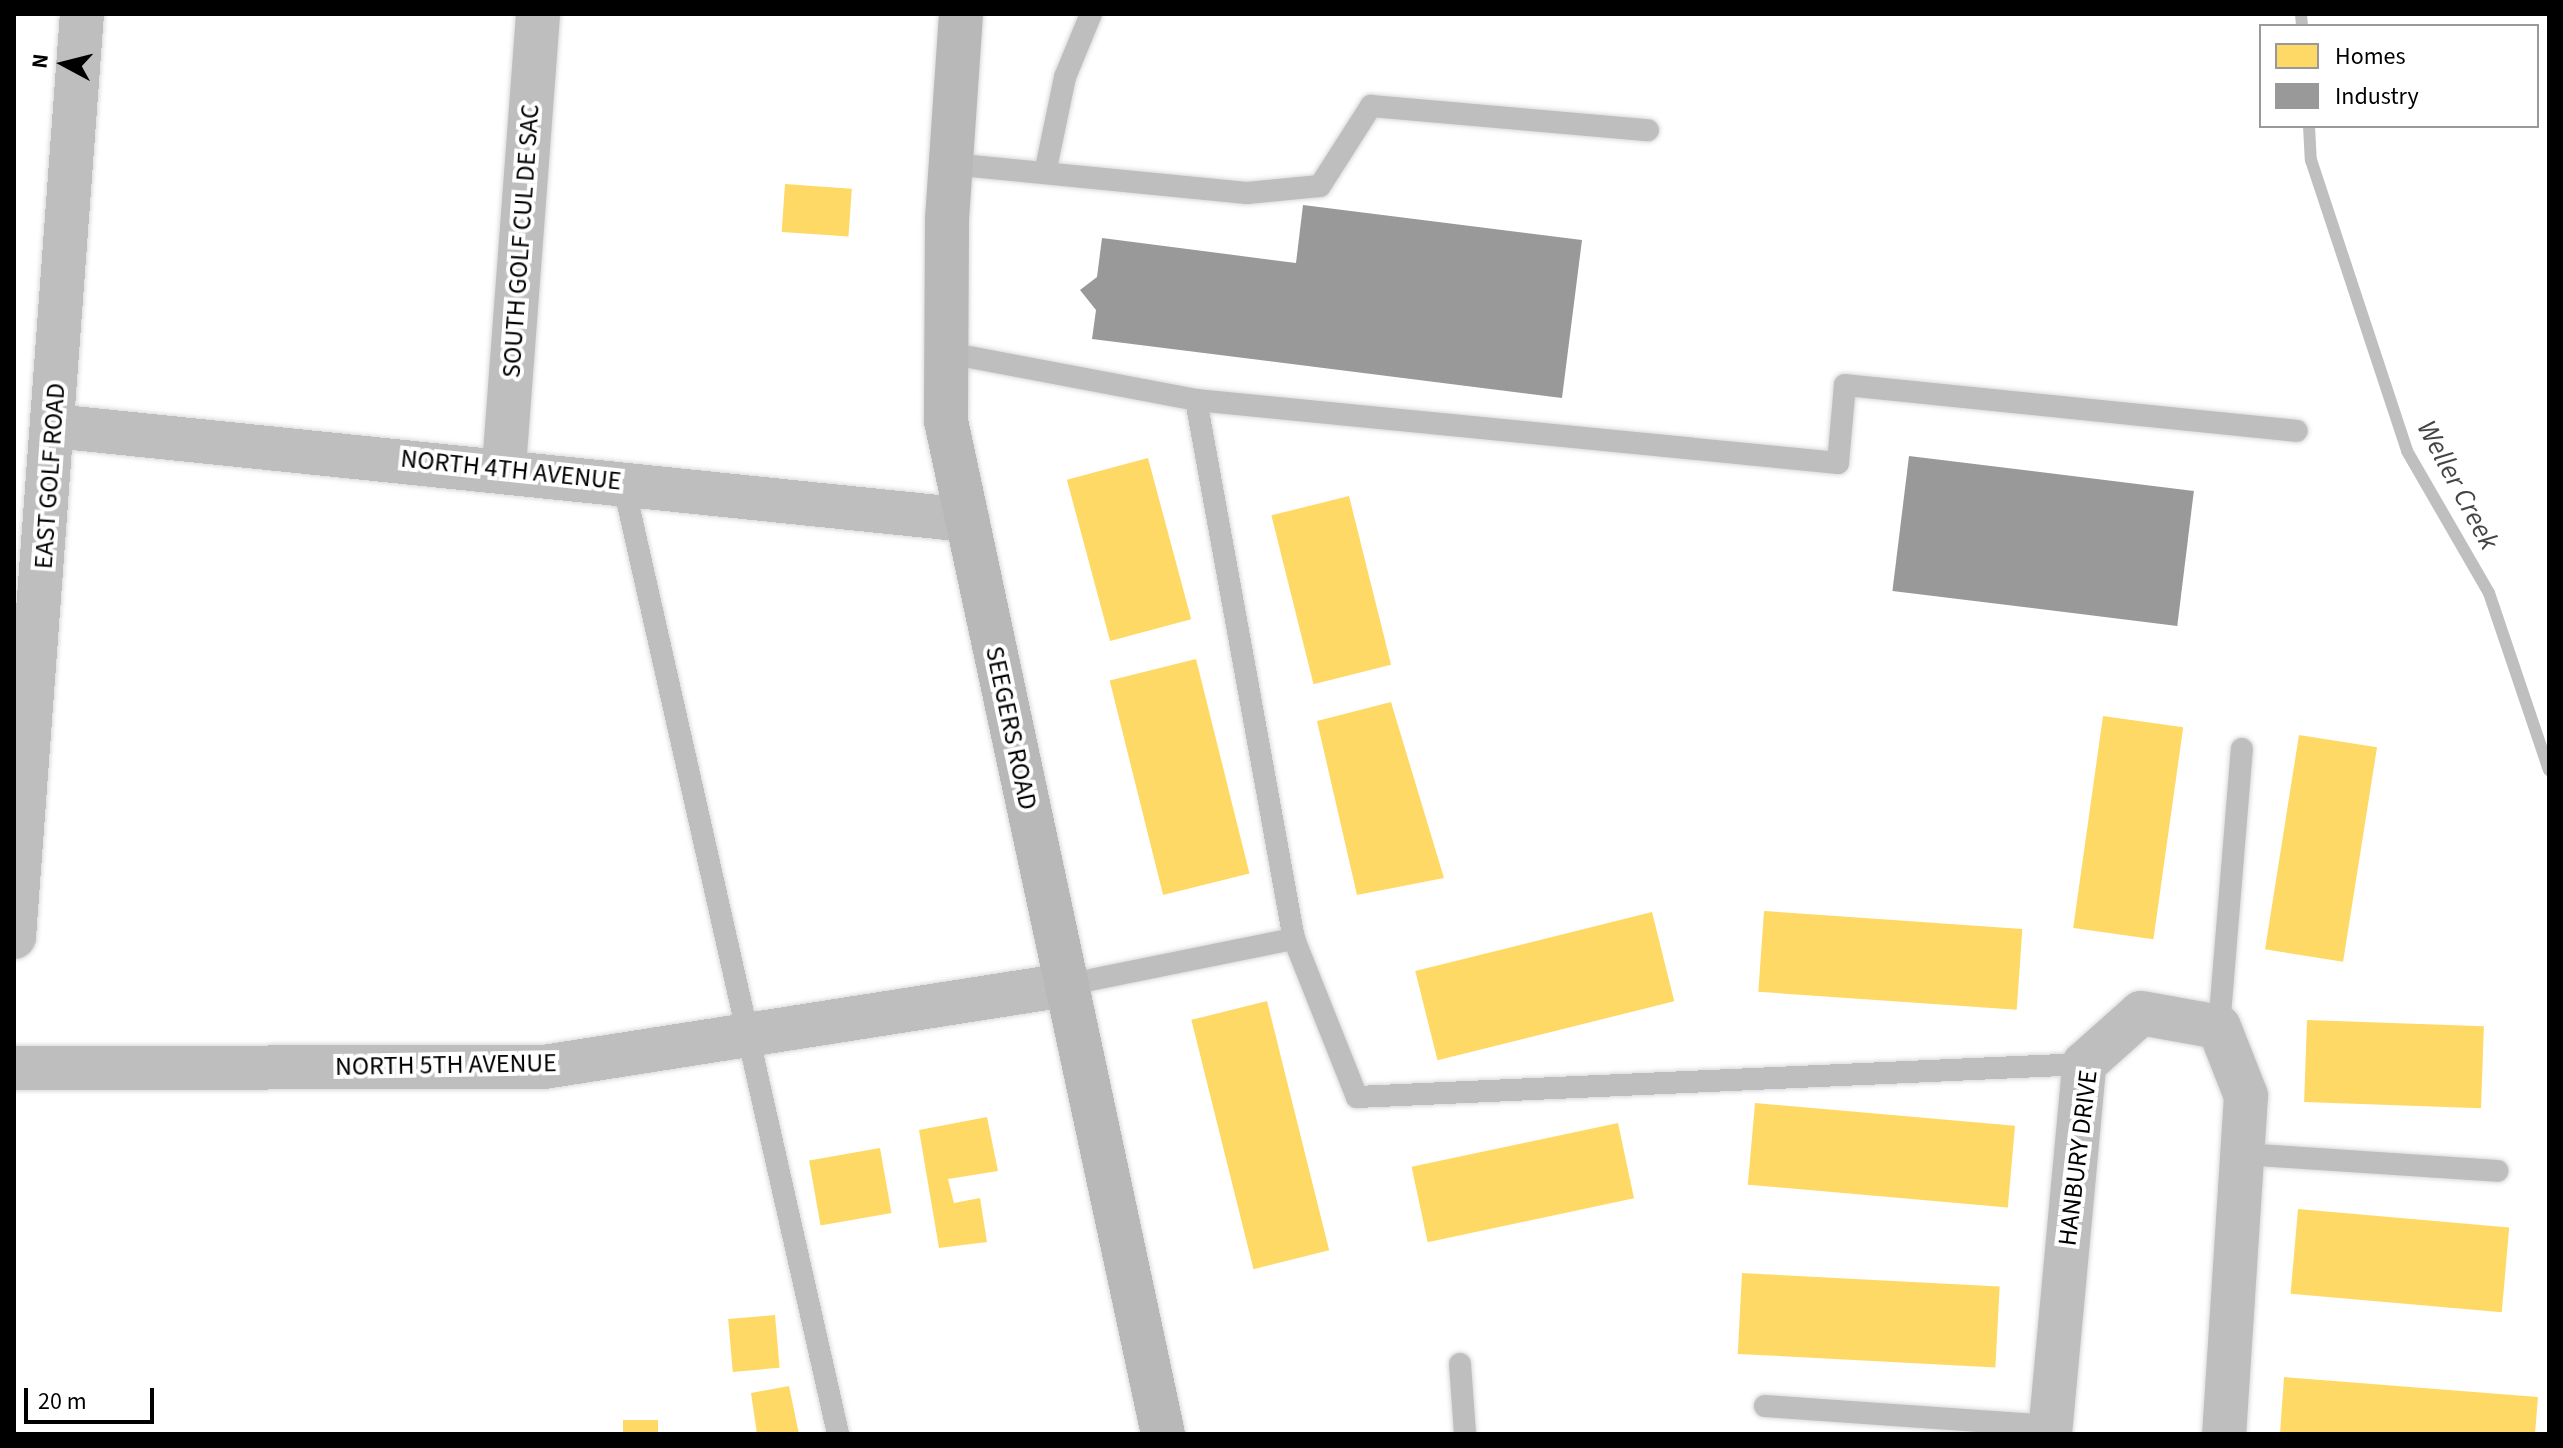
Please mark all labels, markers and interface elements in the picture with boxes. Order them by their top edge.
north arrow [24,24,104,104]
legend [2259,24,2539,128]
text: Homes [2335,39,2406,74]
text: N [23,52,57,70]
text: Industry [2335,79,2419,114]
street label: SOUTH GOLF CUL DE SAC [496,103,546,379]
street label: EAST GOLF ROAD [28,382,72,570]
water label: Weller Creek [2410,415,2506,555]
street label: NORTH 4TH AVENUE [399,443,623,497]
street label: SEEGERS ROAD [978,643,1044,813]
street label: NORTH 5TH AVENUE [335,1047,557,1083]
street label: HANBURY DRIVE [2052,1068,2104,1248]
scale bar [28,1372,158,1422]
text: 20 m [38,1384,87,1419]

